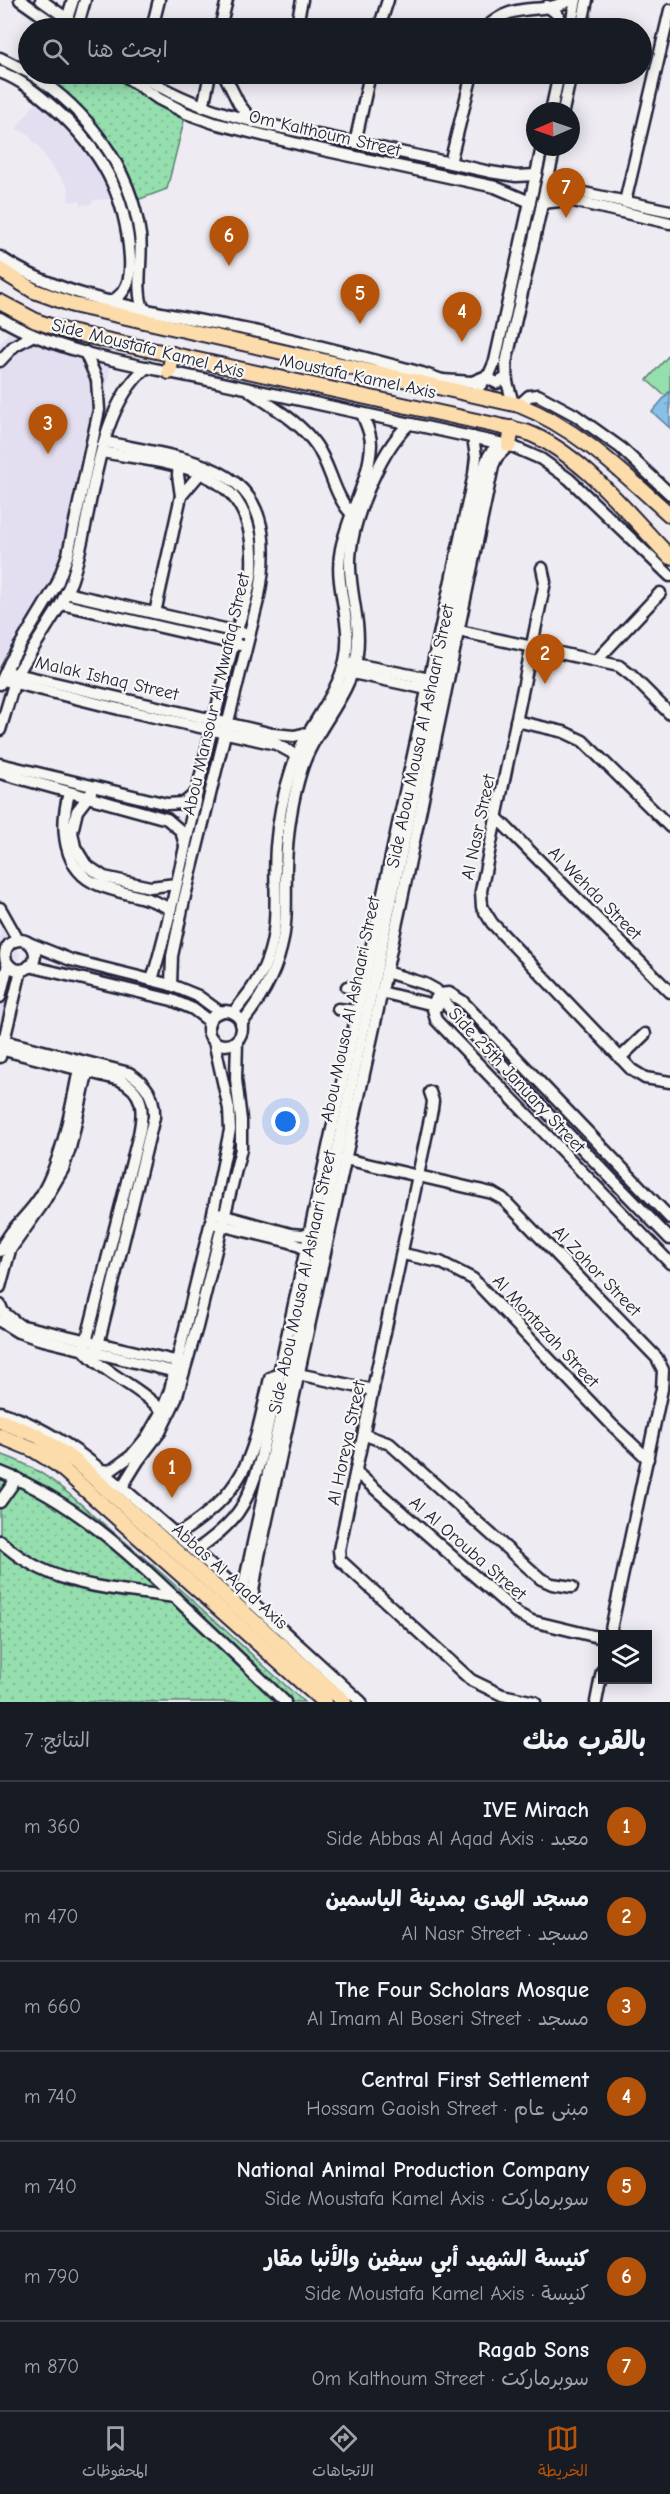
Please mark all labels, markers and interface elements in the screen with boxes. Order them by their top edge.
search box [18,18,652,84]
icon: search [39,35,72,68]
text: ابحث هنا [87,37,168,63]
north arrow [526,102,580,156]
street label: Om Kalthoum Street [247,106,404,161]
pin: 7 [546,168,586,218]
pin: 6 [210,216,248,266]
pin: 5 [340,274,380,324]
pin: 4 [442,292,482,342]
street label: Side Moustafa Kamel Axis [49,314,246,383]
street label: Moustafa Kamel Axis [278,350,438,403]
pin: 3 [28,404,68,454]
street label: Abou Mansour Al Mwafaq Street [178,570,255,817]
street label: Side Abou Mousa Al Ashaari Street [382,602,459,870]
pin: 2 [526,634,564,684]
street label: Malak Ishaq Street [33,652,181,705]
street label: Al Nasr Street [457,772,500,882]
street label: Al Wehda Street [544,842,646,945]
street label: Abou Mousa Al Ashaari Street [316,893,385,1124]
street label: Side 25th January Street [444,1003,590,1158]
your location [271,1107,300,1136]
street label: Side Abou Mousa Al Ashaari Street [264,1148,341,1416]
street label: Al Zohor Street [548,1222,646,1322]
street label: Al Montazah Street [488,1271,604,1393]
street label: Al Horeya Street [323,1378,370,1507]
pin: 1 [152,1448,192,1498]
street label: Al Al Orouba Street [405,1492,531,1605]
street label: Abbas Al Aqad Axis [168,1519,292,1634]
map controls [598,1630,652,1684]
button: layers [598,1630,652,1684]
text: بالقرب منك [523,1726,646,1756]
text: النتائج: 7 [24,1729,90,1752]
text: IVE Mirach [483,1797,589,1823]
text: 360 m [24,1815,80,1838]
text: 1 [623,1815,630,1838]
text: معبد · Side Abbas Al Aqad Axis [326,1827,589,1850]
text: مسجد الهدى بمدينة الياسمين [326,1886,589,1912]
text: 470 m [24,1905,79,1928]
text: 2 [622,1905,631,1928]
text: مسجد · Al Nasr Street [402,1922,589,1945]
text: The Four Scholars Mosque [335,1977,589,2003]
text: 660 m [24,1995,81,2018]
text: 3 [622,1995,631,2018]
text: مسجد · Al Imam Al Boseri Street [307,2007,589,2030]
text: Central First Settlement [361,2067,589,2093]
text: 740 m [24,2085,77,2108]
text: 4 [622,2085,631,2108]
text: مبنى عام · Hossam Gaoish Street [306,2097,589,2120]
text: National Animal Production Company [236,2157,589,2183]
text: 740 m [24,2175,77,2198]
text: 5 [621,2175,632,2198]
text: سوبرماركت · Side Moustafa Kamel Axis [265,2187,589,2210]
text: كنيسة الشهيد أبي سيفين والأنبا مقار [265,2246,589,2272]
text: 790 m [24,2265,79,2288]
text: 6 [621,2265,632,2288]
text: كنيسة · Side Moustafa Kamel Axis [305,2282,589,2305]
text: Ragab Sons [478,2337,589,2363]
text: 870 m [24,2355,79,2378]
text: 7 [622,2355,631,2378]
text: سوبرماركت · Om Kalthoum Street [312,2367,589,2390]
tab: المحفوظات [82,2422,148,2485]
tab: الاتجاهات [312,2422,374,2485]
tab: الخريطة [538,2422,588,2485]

